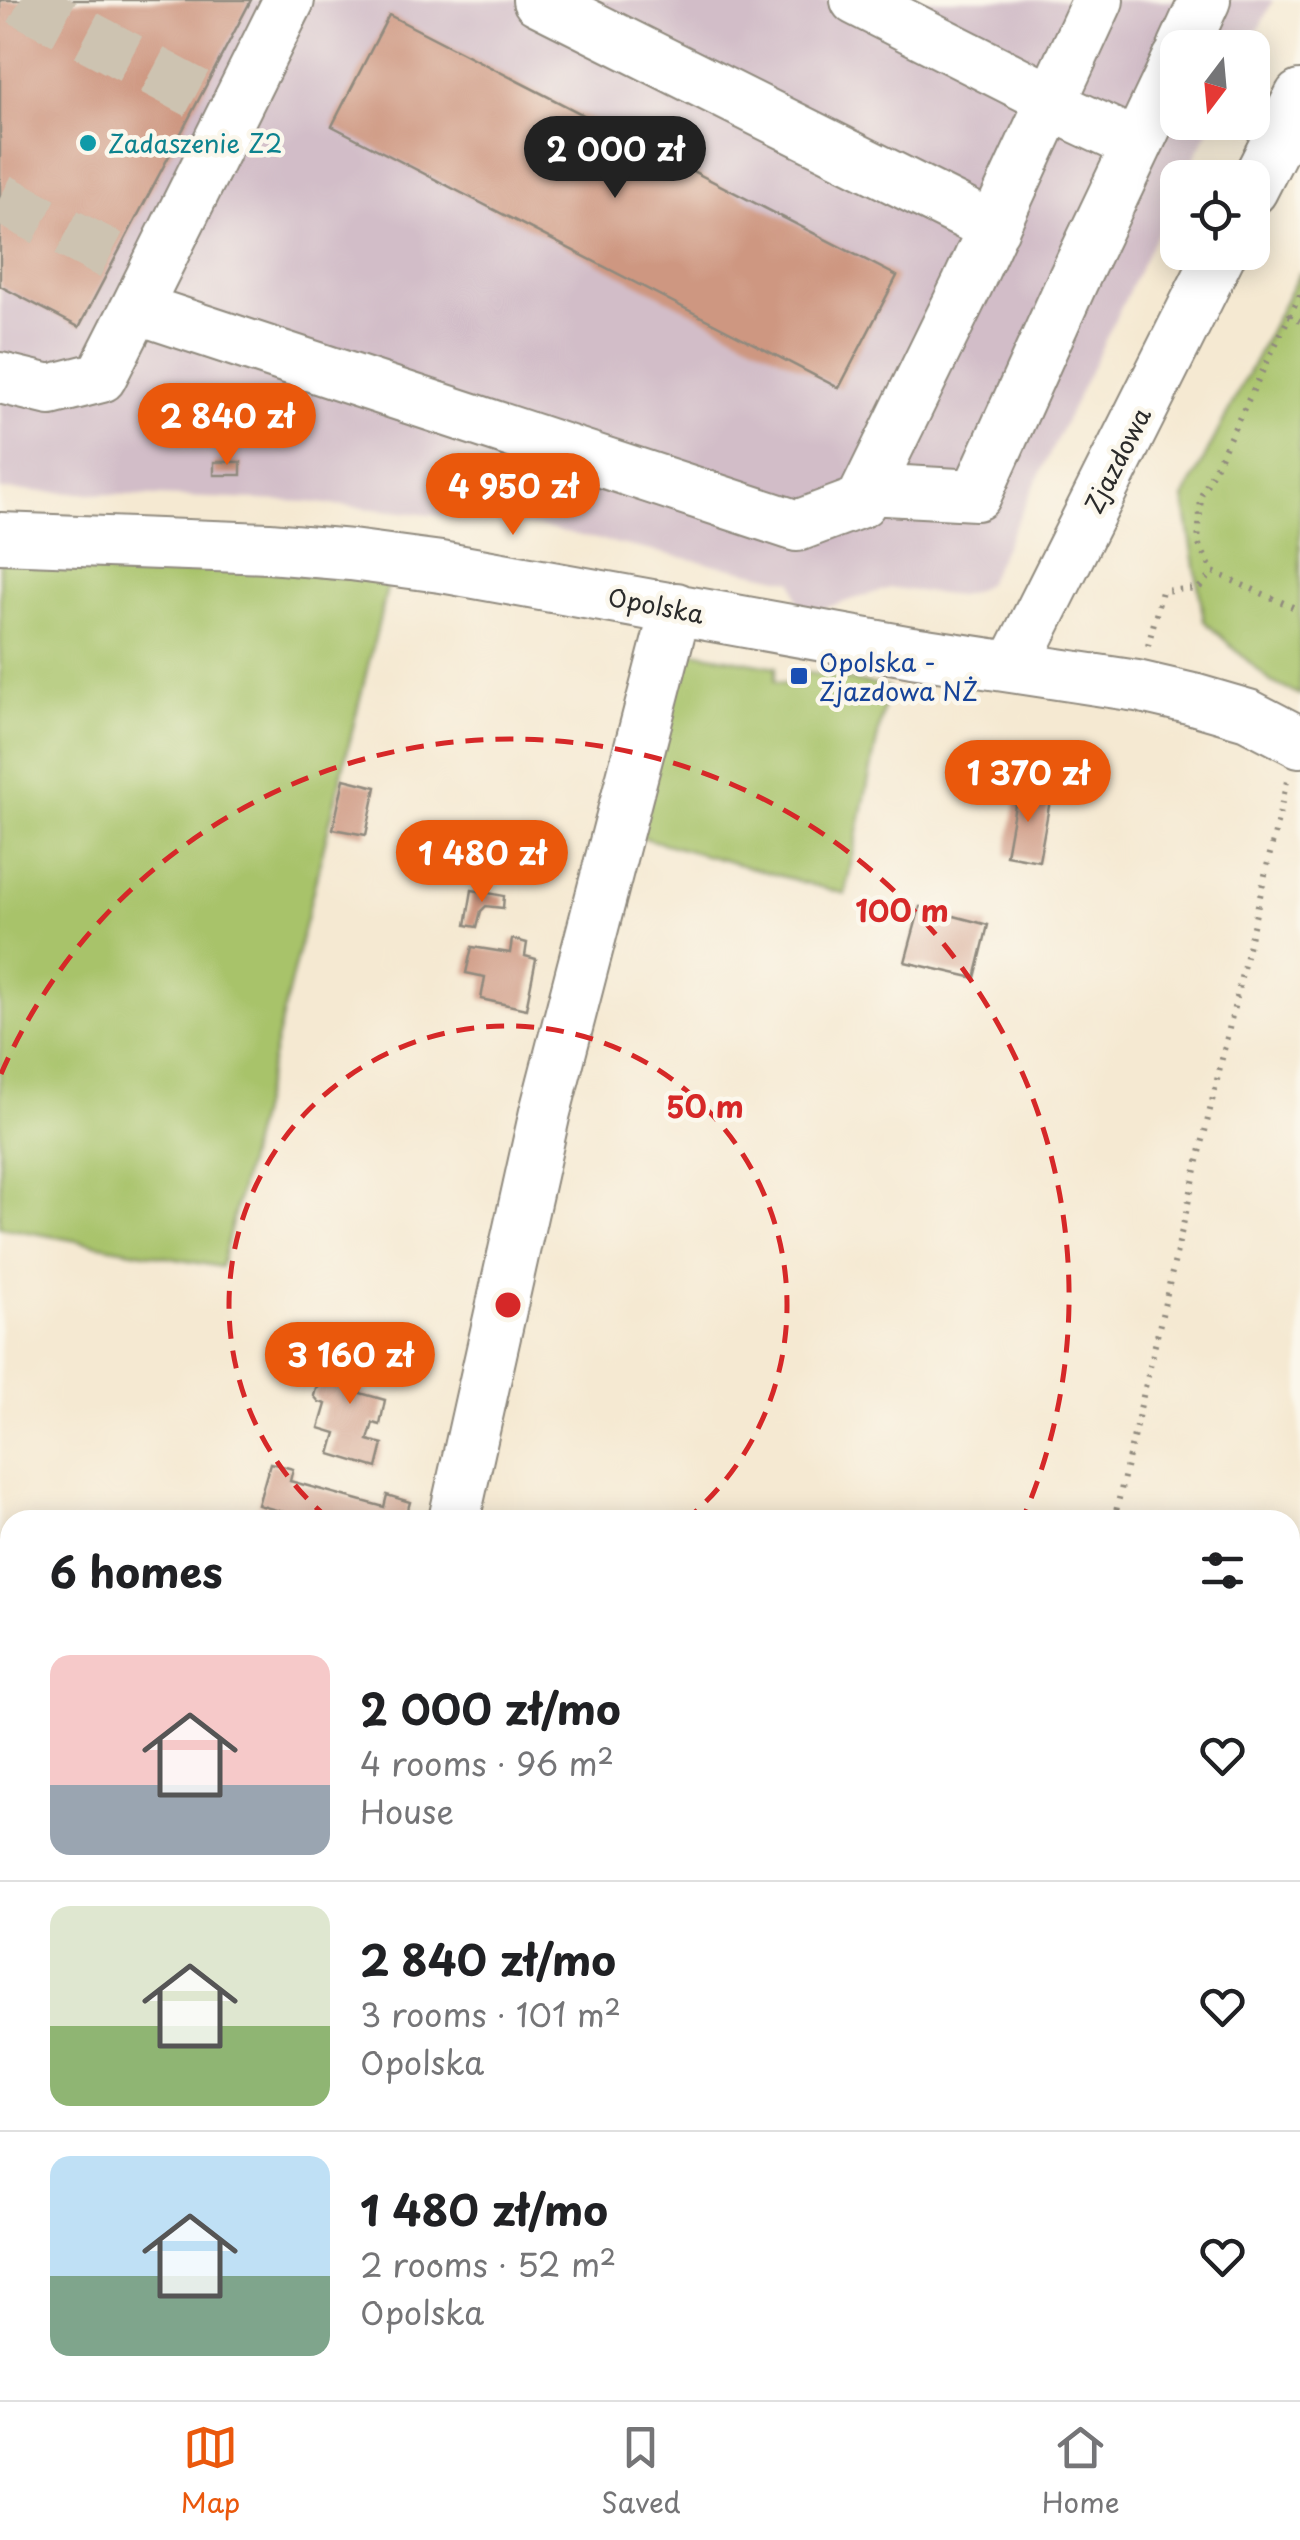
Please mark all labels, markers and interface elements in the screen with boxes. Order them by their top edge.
north arrow [1160,30,1270,140]
map controls [1160,30,1270,270]
pin: 2 000 zł [512,116,718,201]
place label: Zadaszenie Z2 [108,124,282,162]
text: 2 000 zł [546,124,684,172]
marker: Zadaszenie Z2 [77,132,99,154]
button: locate [1160,160,1270,270]
pin: 2 840 zł [124,383,330,468]
text: 2 840 zł [160,391,294,439]
street label: Zjazdowa [1074,400,1160,519]
pin: 4 950 zł [410,453,616,538]
text: 4 950 zł [448,461,578,509]
street label: Opolska [605,577,708,633]
place label: Opolska - Zjazdowa NŻ [819,643,978,710]
marker: Opolska - Zjazdowa NŻ [788,665,810,687]
pin: 1 370 zł [925,740,1131,825]
text: 1 370 zł [967,748,1089,796]
pin: 1 480 zł [379,820,585,905]
text: 1 480 zł [418,828,546,876]
text: 100 m [855,887,949,932]
text: 50 m [666,1083,744,1128]
centre of rings [490,1287,526,1323]
pin: 3 160 zł [247,1322,453,1407]
text: 3 160 zł [287,1330,413,1378]
text: 6 homes [50,1539,223,1602]
icon: filters [1195,1543,1250,1598]
text: 2 000 zł/mo [360,1676,621,1739]
icon: home [130,1695,250,1815]
icon: heart [1195,1728,1250,1783]
text: 4 rooms · 96 m² [360,1739,614,1787]
text: House [360,1787,454,1835]
text: 2 840 zł/mo [360,1927,616,1990]
icon: home [130,1946,250,2066]
icon: heart [1195,1979,1250,2034]
text: 3 rooms · 101 m² [360,1990,621,2038]
text: Opolska [360,2038,484,2086]
text: 1 480 zł/mo [360,2177,608,2240]
icon: home [130,2196,250,2316]
icon: heart [1195,2229,1250,2284]
text: 2 rooms · 52 m² [360,2240,616,2288]
text: Opolska [360,2288,484,2336]
tab: Map [180,2420,240,2523]
tab: Saved [601,2420,681,2523]
tab: Home [1042,2420,1120,2523]

